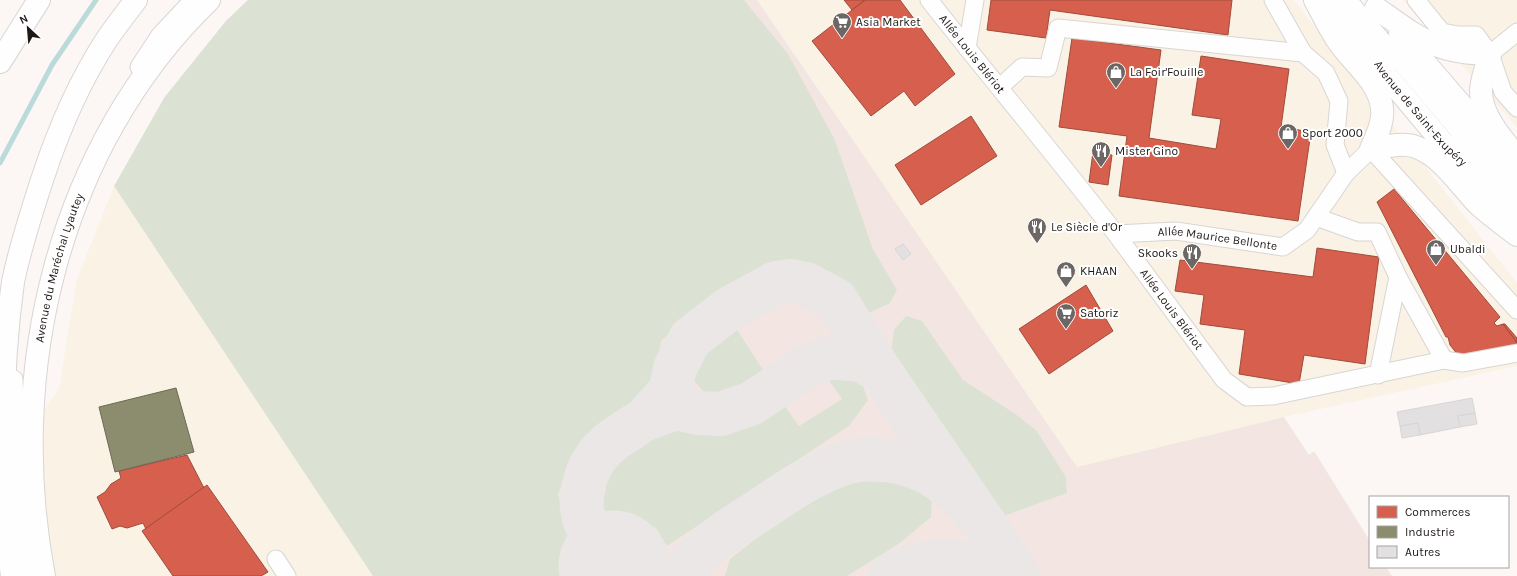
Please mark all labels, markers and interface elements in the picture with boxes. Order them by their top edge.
north arrow [8,8,48,48]
supermarket icon: Asia Market [831,11,853,39]
text: N [17,12,30,27]
street label: Allée Louis Blériot [936,12,1008,97]
place label: Asia Market [856,15,921,29]
street label: Avenue de Saint-Exupéry [1371,58,1470,169]
shop icon: La Foir'Fouille [1105,61,1127,89]
place label: La Foir'Fouille [1130,65,1203,79]
shop icon: Sport 2000 [1277,122,1299,150]
place label: Sport 2000 [1302,126,1363,140]
restaurant icon: Mister Gino [1090,140,1112,168]
place label: Mister Gino [1115,144,1178,158]
street label: Avenue du Maréchal Lyautey [32,191,86,343]
restaurant icon: Le Siècle d'Or [1026,216,1048,244]
place label: Le Siècle d'Or [1051,220,1123,234]
street label: Allée Maurice Bellonte [1157,224,1278,253]
shop icon: Ubaldi [1425,238,1447,266]
restaurant icon: Skooks [1181,242,1203,270]
place label: Ubaldi [1450,242,1486,256]
place label: Skooks [1138,246,1178,260]
shop icon: KHAAN [1055,260,1077,288]
place label: KHAAN [1080,264,1117,278]
street label: Allée Louis Blériot [1137,266,1206,353]
supermarket icon: Satoriz [1055,302,1077,330]
place label: Satoriz [1080,306,1119,320]
legend [1369,496,1509,568]
text: Commerces [1405,505,1471,519]
text: Industrie [1405,525,1455,539]
text: Autres [1405,545,1440,559]

